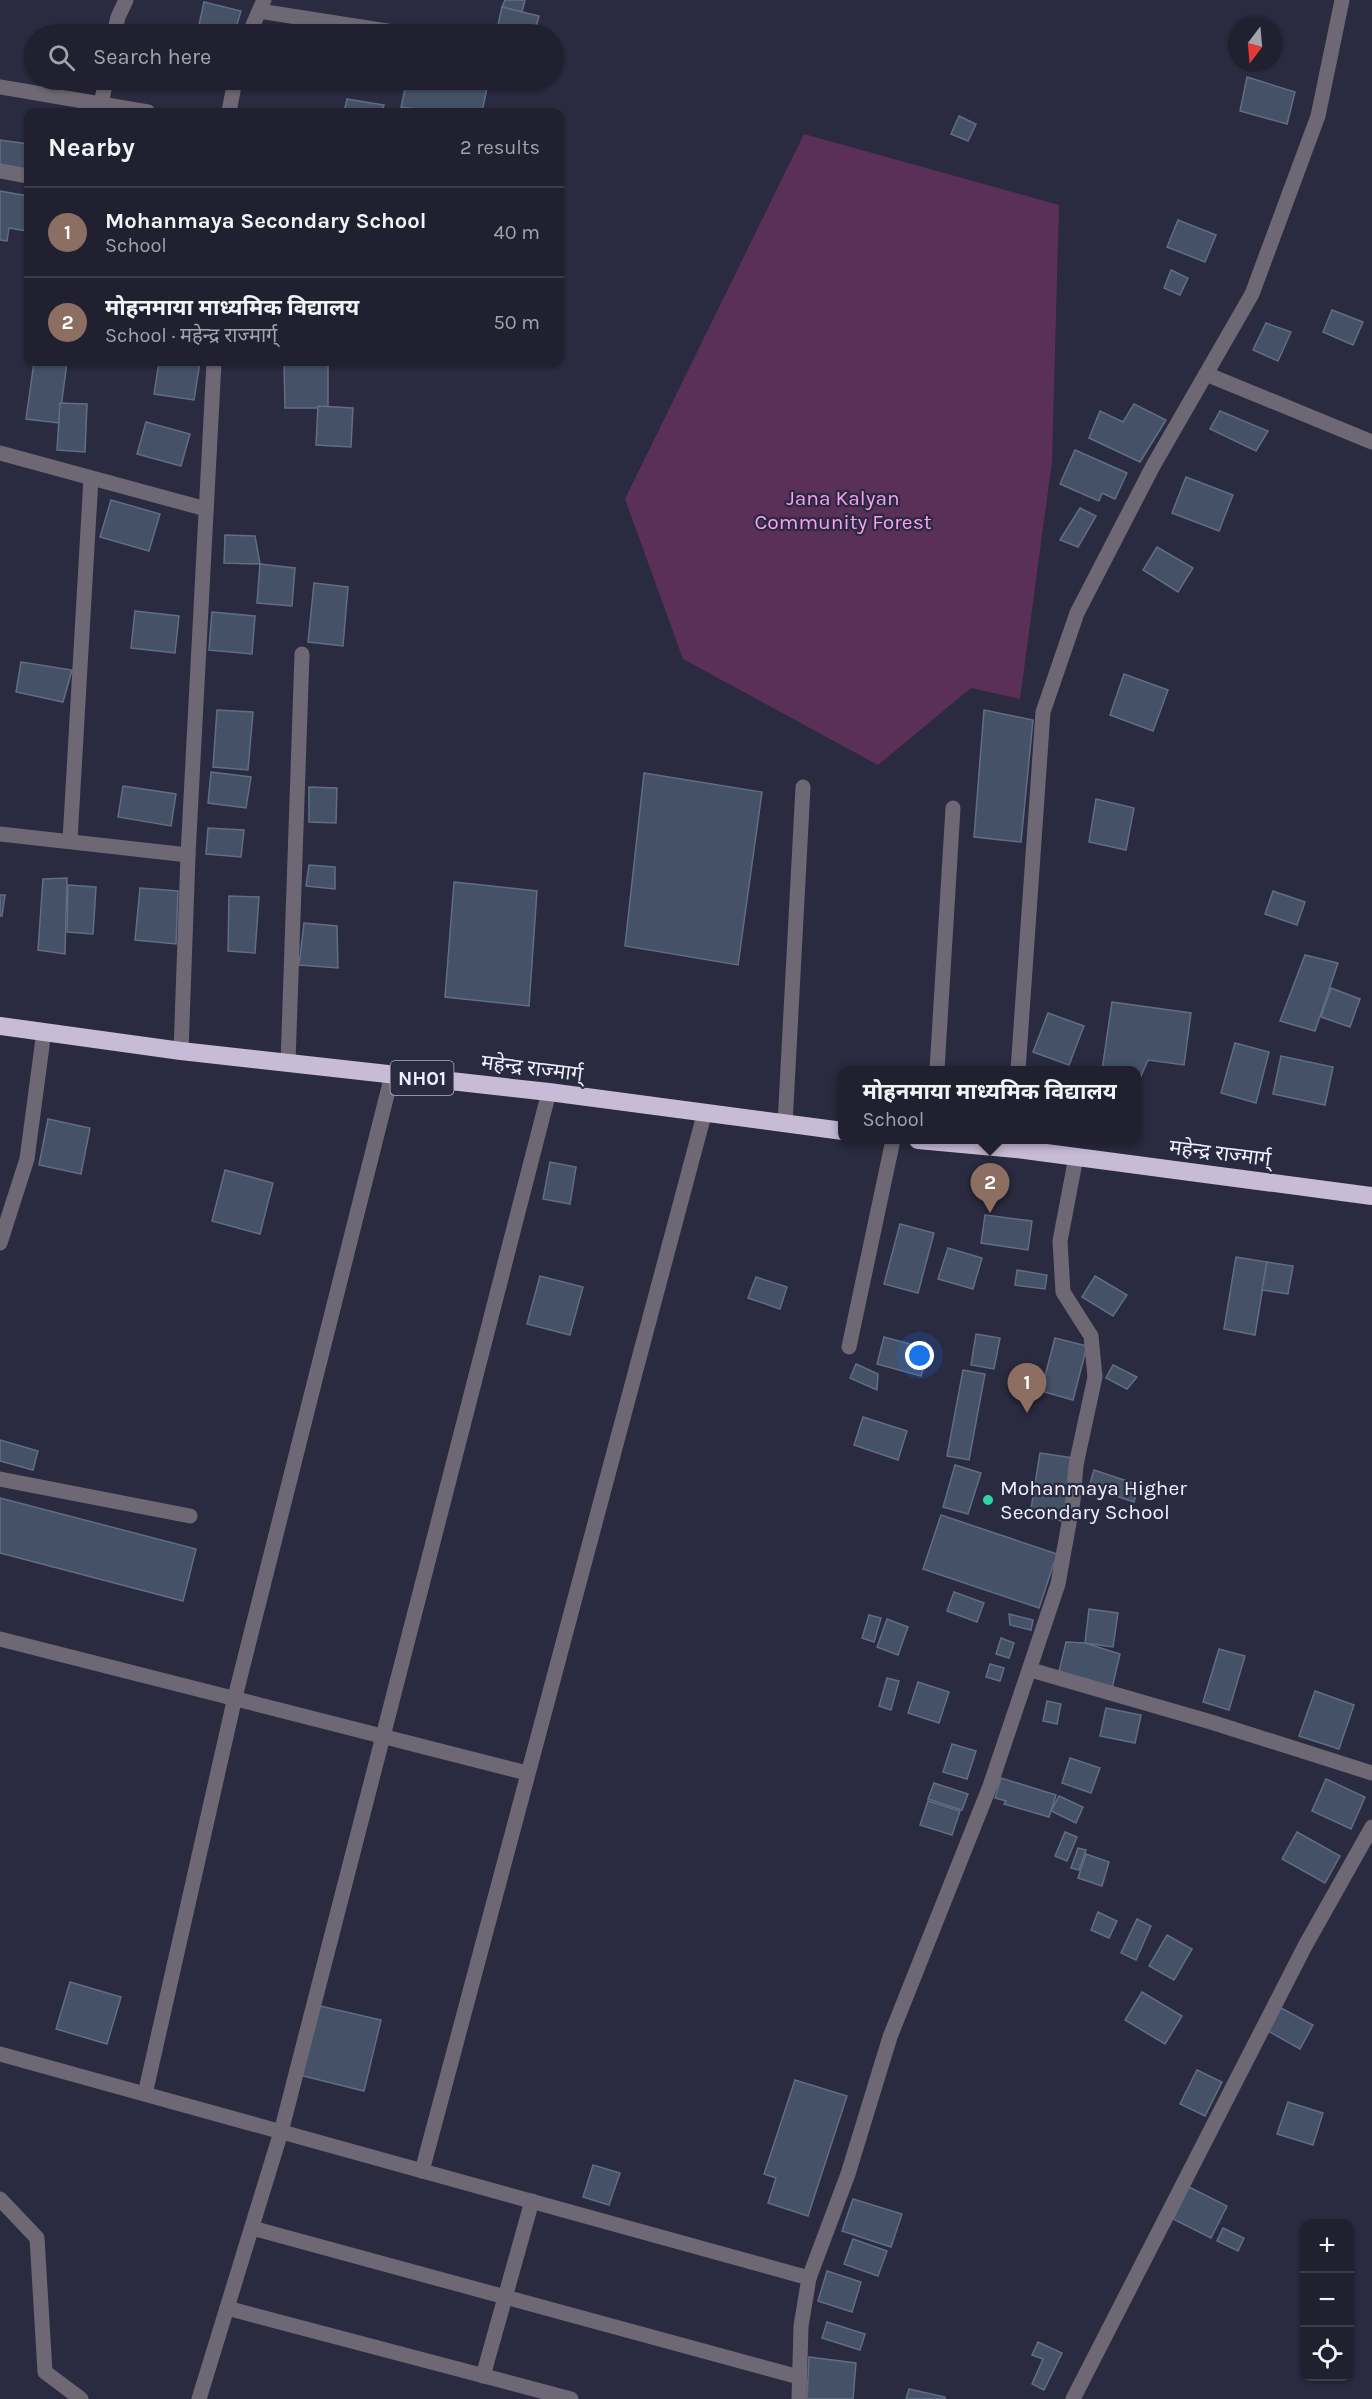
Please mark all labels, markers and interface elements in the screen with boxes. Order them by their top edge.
north arrow [1228,18,1282,72]
search box [24,24,564,90]
icon: search [45,41,78,74]
text: Search here [93,44,211,70]
text: Nearby [48,132,135,163]
text: 2 results [460,136,540,159]
text: Mohanmaya Secondary School [105,208,426,234]
text: 1 [64,221,71,244]
text: 40 m [494,221,540,244]
text: School [105,234,167,257]
text: मोहनमाया माध्यमिक विद्यालय [105,295,359,321]
text: 2 [61,311,74,334]
text: 50 m [493,311,540,334]
text: School · महेन्द्र राज्मार्ग् [105,324,277,347]
park label: Jana Kalyan Community Forest [754,486,932,534]
street label: महेन्द्र राज्मार्ग् [480,1050,587,1087]
road number: NH01 [390,1061,454,1095]
popup [838,1066,1141,1144]
text: मोहनमाया माध्यमिक विद्यालय [862,1079,1117,1105]
text: School [862,1108,924,1131]
street label: महेन्द्र राज्मार्ग् [1168,1135,1275,1172]
pin: 2 [970,1164,1010,1213]
your location [905,1341,934,1370]
pin: 1 [1008,1364,1046,1413]
place label: Mohanmaya Higher Secondary School [1000,1476,1187,1524]
marker: Mohanmaya Higher Secondary School [981,1493,995,1507]
map controls [1300,2219,1354,2381]
button: + [1300,2219,1354,2273]
button: − [1300,2273,1354,2327]
button: locate [1300,2327,1354,2381]

